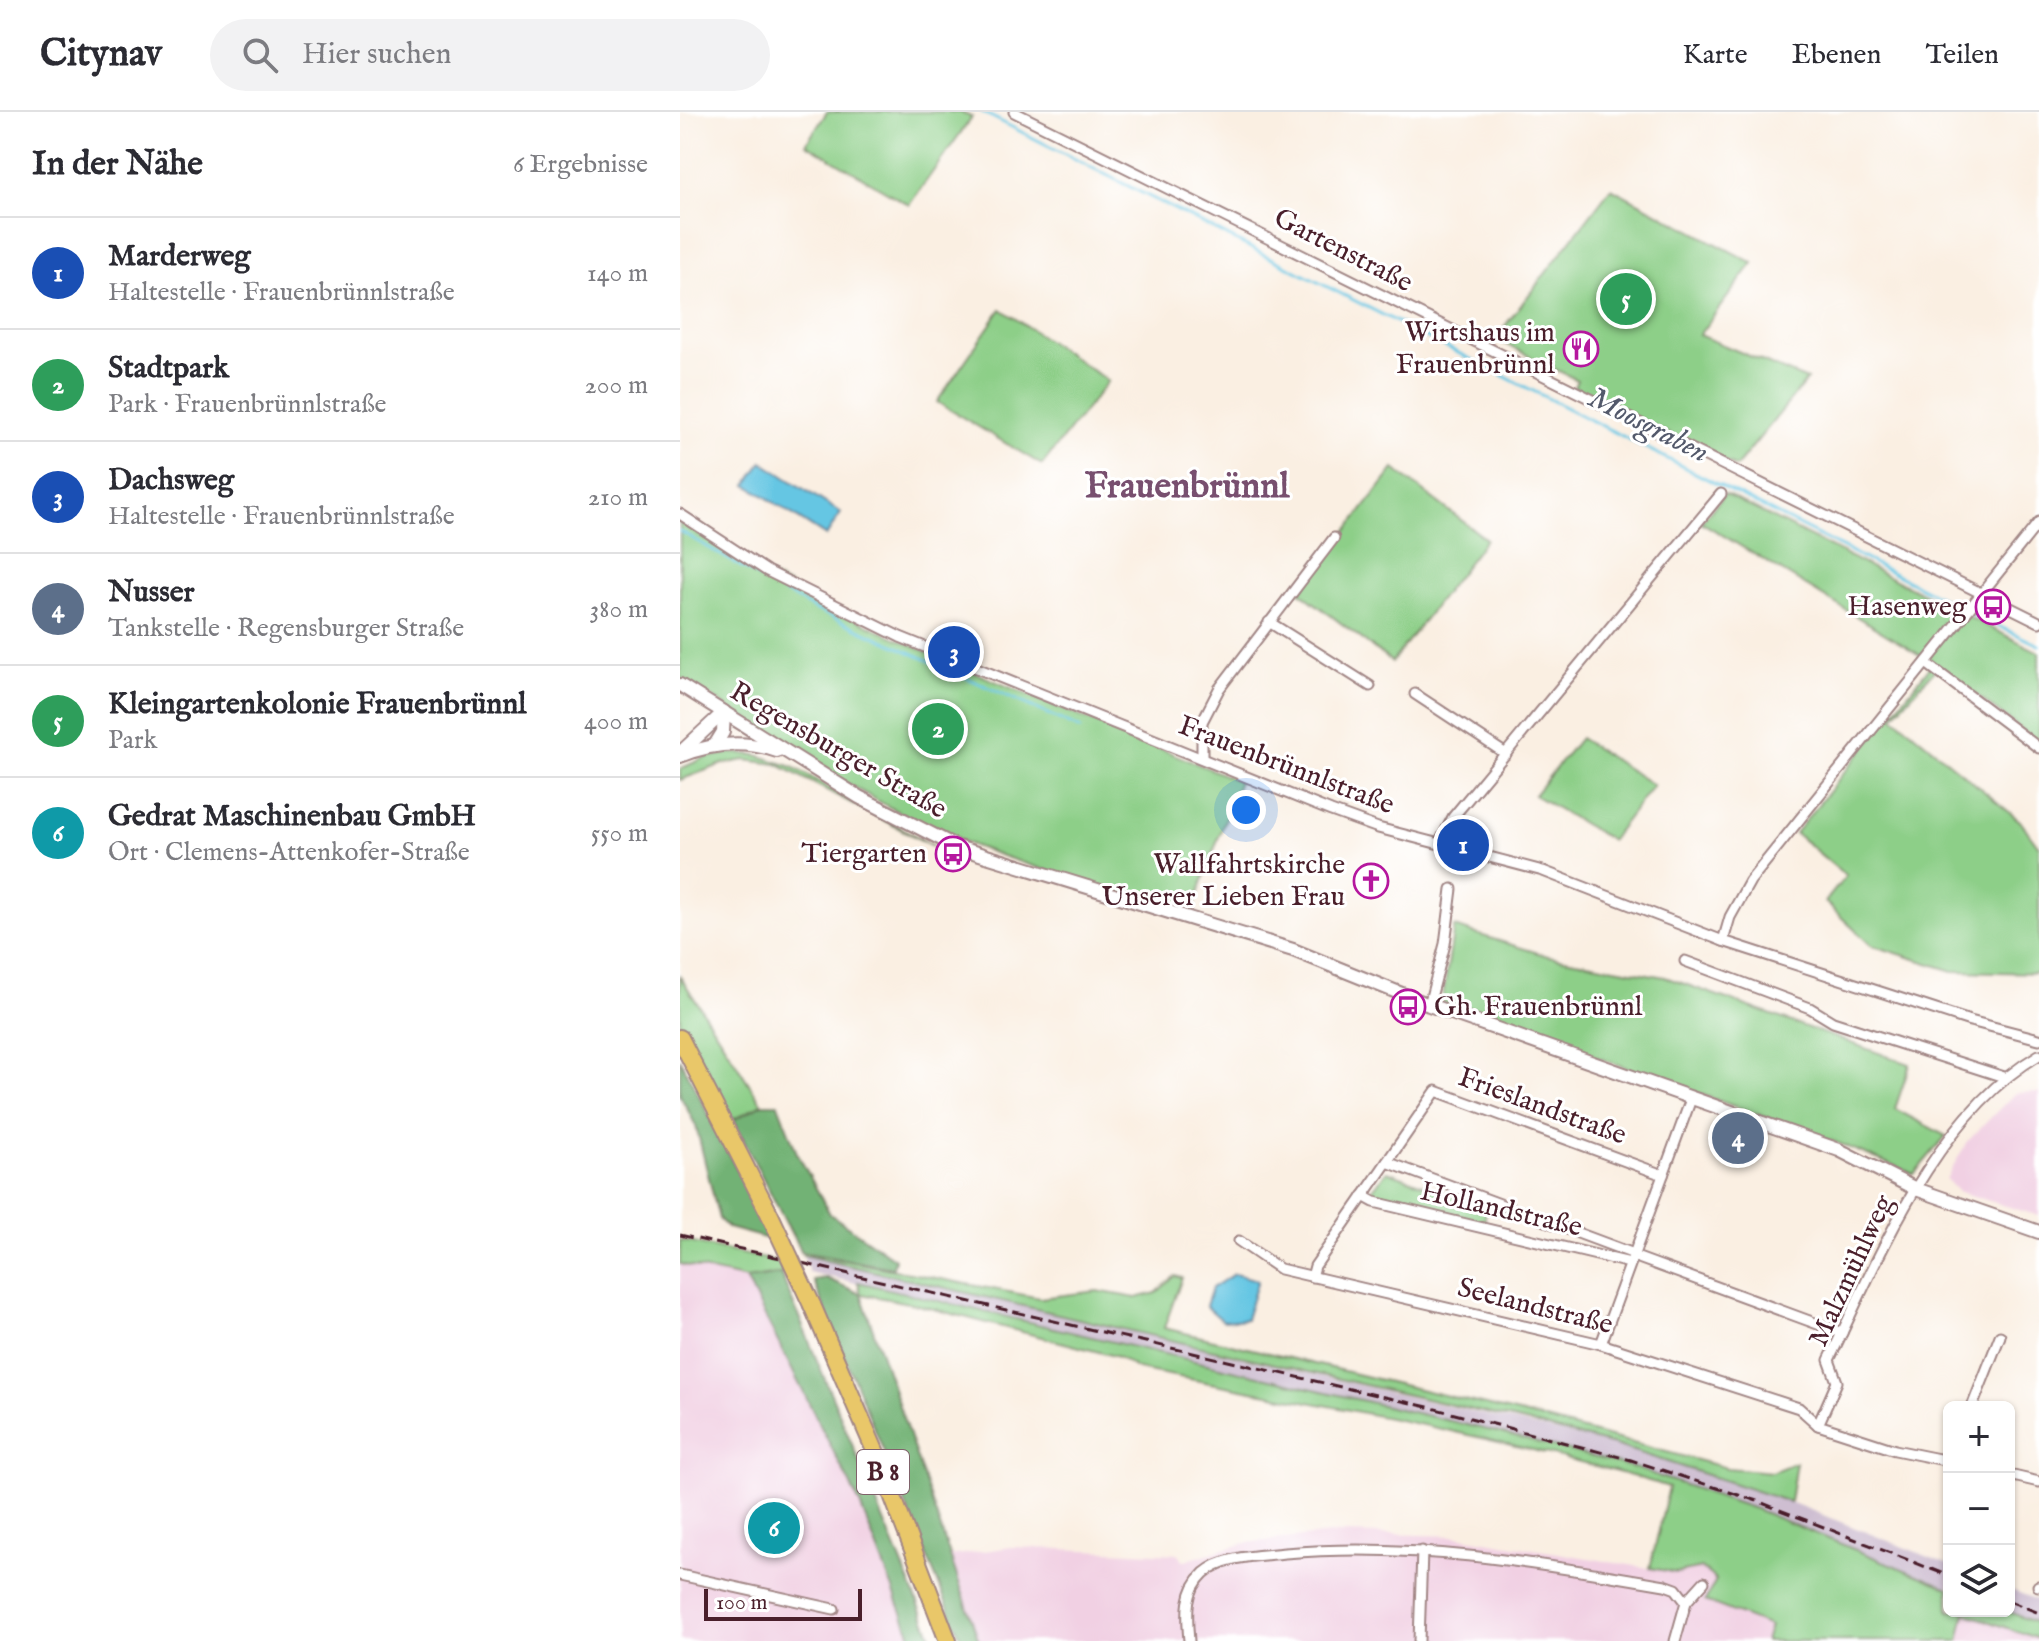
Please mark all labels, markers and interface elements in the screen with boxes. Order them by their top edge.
search box [210,19,770,91]
text: Citynav [40,31,162,79]
icon: search [238,33,282,77]
text: Hier suchen [302,36,452,74]
text: Karte [1682,38,1747,73]
text: Ebenen [1791,38,1881,73]
text: Teilen [1925,38,1999,73]
text: In der Nähe [32,143,203,186]
text: 6 Ergebnisse [513,148,648,181]
street label: Gartenstraße [1268,201,1418,301]
text: Marderweg [108,238,251,276]
text: 1 [53,257,63,290]
text: 140 m [587,257,648,290]
pin: 5 [1600,269,1652,329]
text: Haltestelle · Frauenbrünnlstraße [108,276,455,309]
place label: Wirtshaus im Frauenbrünnl [1396,316,1555,383]
restaurant icon: Wirtshaus im Frauenbrünnl [1562,330,1600,368]
text: Stadtpark [108,350,229,388]
text: 2 [52,369,64,402]
text: 200 m [584,369,648,402]
water label: Moosgraben [1581,379,1715,473]
text: Park · Frauenbrünnlstraße [108,388,387,421]
text: Dachsweg [108,462,234,500]
district label: Frauenbrünnl [1085,464,1290,510]
text: 3 [53,481,63,514]
text: 210 m [588,481,648,514]
text: Haltestelle · Frauenbrünnlstraße [108,500,455,533]
text: Nusser [108,574,195,612]
bus stop icon: Hasenweg [1974,588,2012,626]
place label: Hasenweg [1847,590,1968,625]
text: 4 [52,593,64,626]
text: 380 m [590,593,648,626]
text: Tankstelle · Regensburger Straße [108,612,464,645]
pin: 3 [928,622,980,682]
street label: Regensburger Straße [723,675,953,827]
text: Kleingartenkolonie Frauenbrünnl [108,686,527,724]
pin: 2 [912,699,964,759]
text: 5 [53,705,63,738]
text: 400 m [584,705,648,738]
street label: Frauenbrünnlstraße [1173,709,1399,823]
text: Park [108,724,157,757]
your location [1226,790,1266,830]
text: Gedrat Maschinenbau GmbH [108,798,476,836]
pin: 1 [1437,815,1489,875]
text: 6 [53,817,63,850]
text: 550 m [591,817,648,850]
bus stop icon: Tiergarten [934,835,972,873]
text: Ort · Clemens-Attenkofer-Straße [108,836,470,869]
place label: Tiergarten [801,837,927,872]
place label: Wallfahrtskirche Unserer Lieben Frau [1102,848,1345,915]
church icon: Wallfahrtskirche Unserer Lieben Frau [1352,862,1390,900]
bus stop icon: Gh. Frauenbrünnl [1389,988,1427,1026]
place label: Gh. Frauenbrünnl [1434,990,1643,1025]
street label: Frieslandstraße [1453,1060,1631,1154]
pin: 4 [1712,1108,1764,1168]
street label: Hollandstraße [1417,1174,1585,1246]
street label: Malzmühlweg [1802,1189,1903,1352]
street label: Seelandstraße [1454,1271,1616,1343]
map controls [1943,1401,2015,1617]
button: + [1943,1401,2015,1473]
road number: B 8 [857,1450,909,1494]
button: − [1943,1473,2015,1545]
pin: 6 [748,1498,800,1558]
button: layers [1943,1545,2015,1617]
scale bar [704,1585,862,1621]
text: 100 m [716,1589,768,1617]

